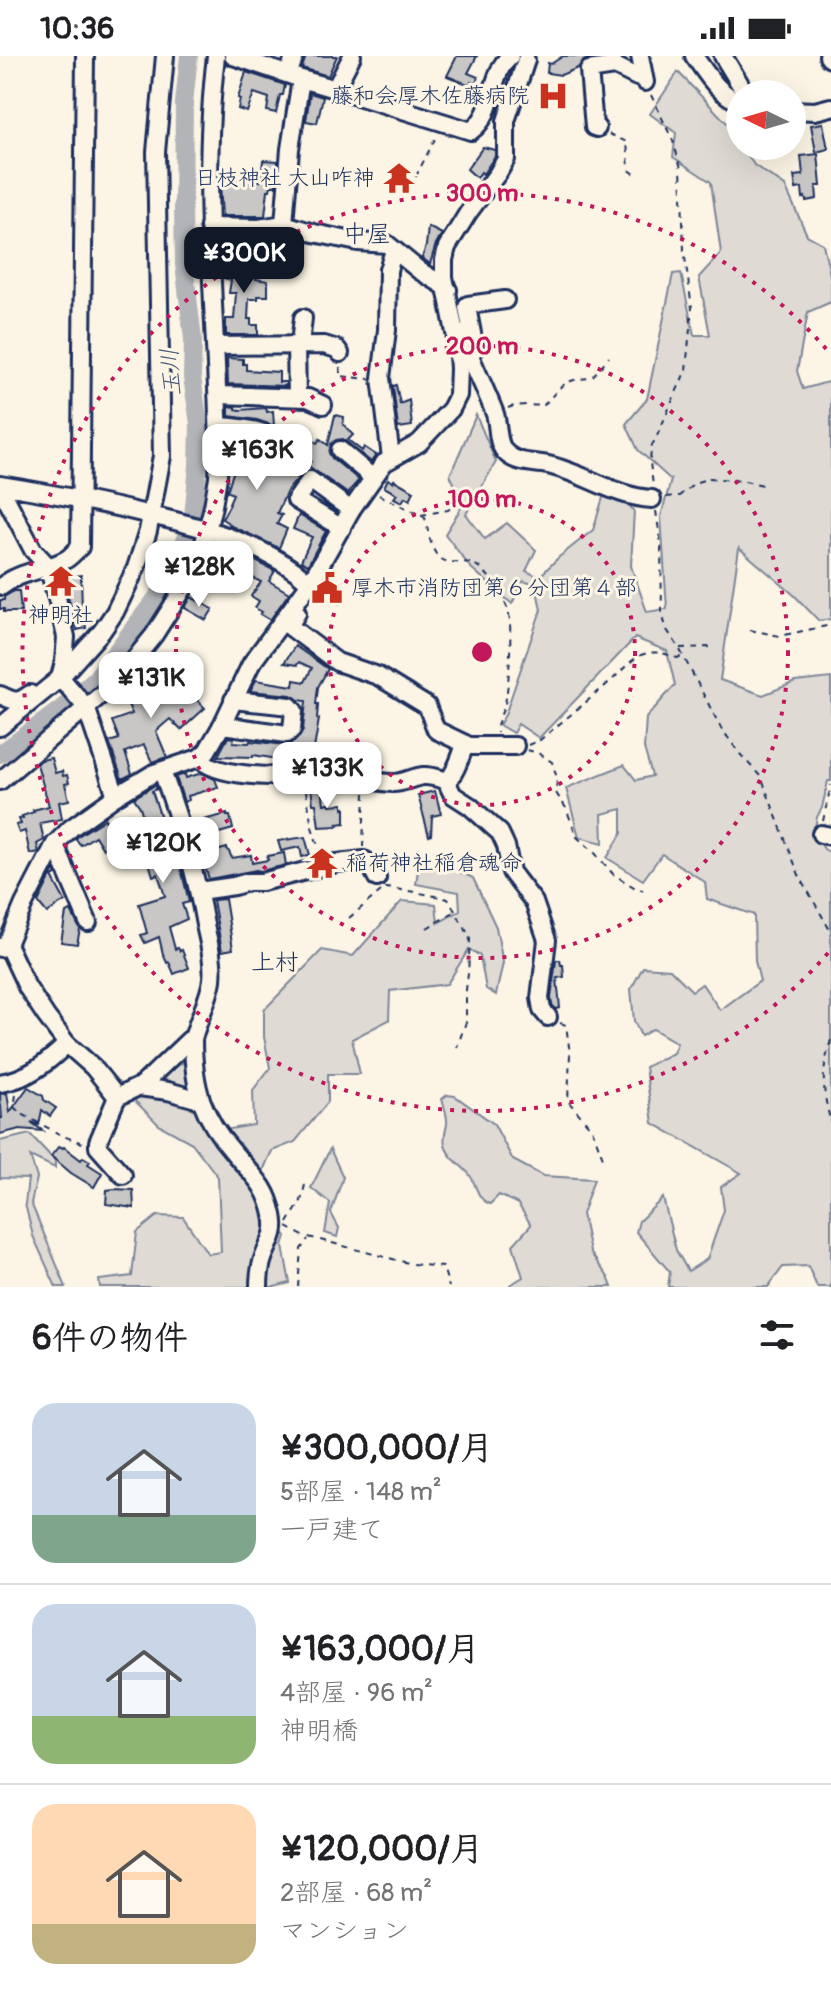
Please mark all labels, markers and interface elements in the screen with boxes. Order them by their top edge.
text: 10:36 [40,10,114,47]
hospital icon: 藤和会厚木佐藤病院 [536,79,570,113]
north arrow [726,80,806,160]
map controls [726,80,806,160]
place label: 藤和会厚木佐藤病院 [331,82,529,110]
temple icon: 日枝神社 大山咋神 [382,161,416,195]
place label: 日枝神社 大山咋神 [194,164,375,192]
text: 300 m [446,179,518,208]
district label: 中屋 [343,220,391,249]
pin: ¥300K [188,227,300,295]
text: ¥300K [202,237,286,269]
text: 200 m [446,332,518,361]
water label: 玉川 [155,347,187,397]
pin: ¥163K [201,424,313,492]
text: ¥163K [220,434,294,466]
text: 100 m [448,485,516,514]
pin: ¥128K [143,541,255,609]
text: ¥128K [163,551,235,583]
temple icon: 神明社 [44,564,78,598]
public building icon: 厚木市消防団第６分団第４部 [310,571,344,605]
place label: 厚木市消防団第６分団第４部 [351,574,637,602]
place label: 神明社 [28,601,94,629]
centre of rings [468,638,496,666]
pin: ¥131K [95,652,207,720]
text: ¥131K [117,662,185,694]
pin: ¥133K [271,742,383,810]
text: ¥133K [291,752,363,784]
pin: ¥120K [107,817,219,885]
text: ¥120K [125,827,201,859]
temple icon: 稲荷神社稲倉魂命 [305,846,339,880]
place label: 稲荷神社稲倉魂命 [346,849,522,877]
district label: 上村 [251,948,299,977]
icon: filters [755,1313,799,1357]
text: 6件の物件 [32,1317,188,1360]
text: ¥300,000/月 [280,1427,494,1470]
icon: home [96,1435,192,1531]
text: 5部屋 · 148 m² [280,1476,442,1508]
text: 一戸建て [280,1514,384,1546]
text: ¥163,000/月 [280,1628,480,1671]
icon: home [96,1636,192,1732]
text: 4部屋 · 96 m² [280,1677,433,1709]
text: 神明橋 [280,1715,358,1747]
text: ¥120,000/月 [280,1828,484,1871]
icon: home [96,1836,192,1932]
text: 2部屋 · 68 m² [280,1877,432,1909]
text: マンション [280,1915,409,1947]

